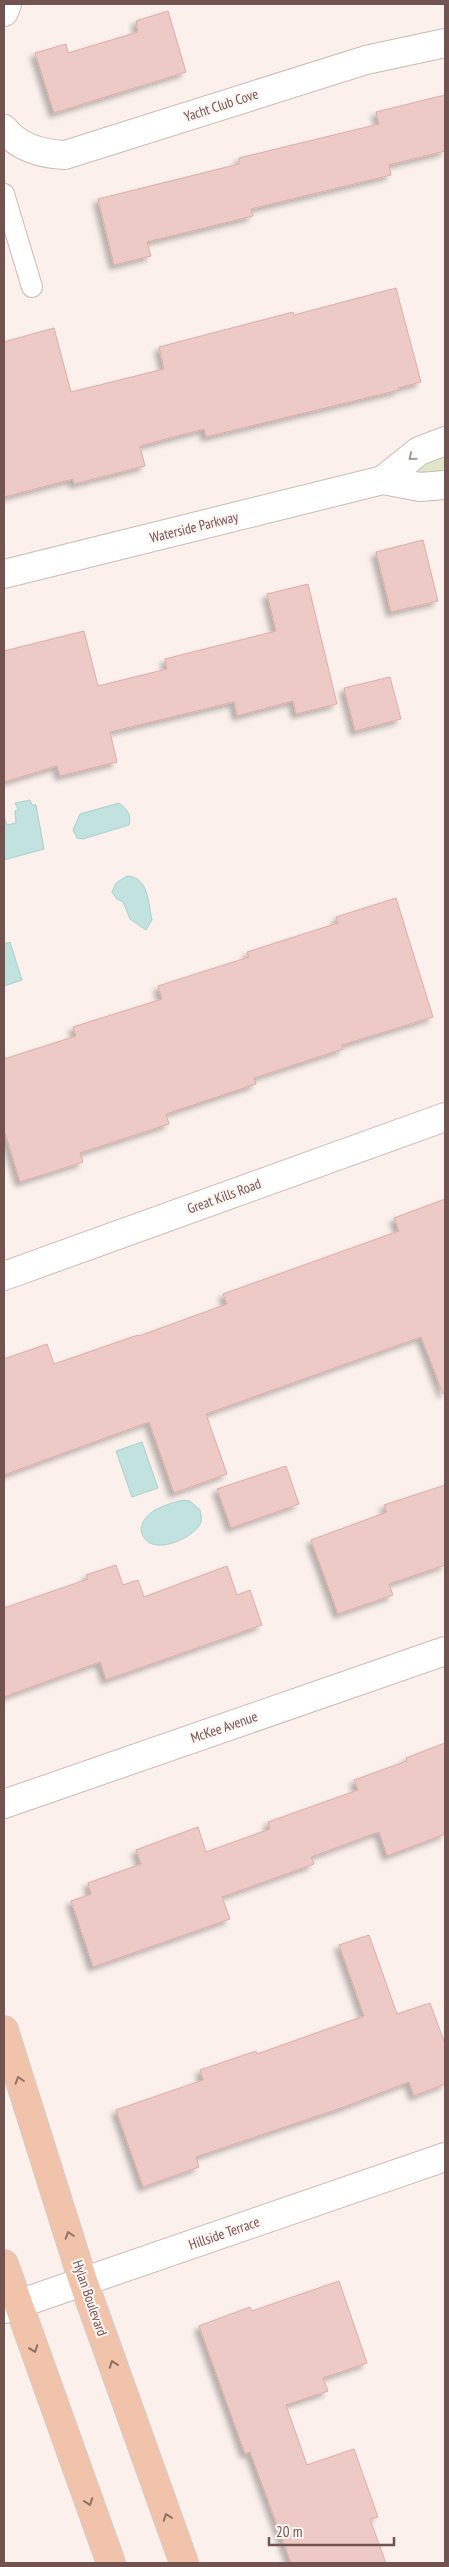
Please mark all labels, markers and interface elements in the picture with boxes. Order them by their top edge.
street label: Yacht Club Cove [182,84,261,125]
one-way arrow [409,451,418,459]
street label: Waterside Parkway [148,507,241,547]
street label: Great Kills Road [185,1174,263,1218]
street label: McKee Avenue [188,1707,260,1747]
one-way arrow [15,2076,25,2084]
street label: Hillside Terrace [186,2212,262,2254]
one-way arrow [64,2231,74,2239]
street label: Hylan Boulevard [69,2258,111,2338]
one-way arrow [28,2345,38,2353]
one-way arrow [109,2361,119,2369]
one-way arrow [83,2498,93,2506]
one-way arrow [163,2514,173,2522]
scale bar [269,2514,394,2546]
text: 20 m [276,2522,302,2541]

